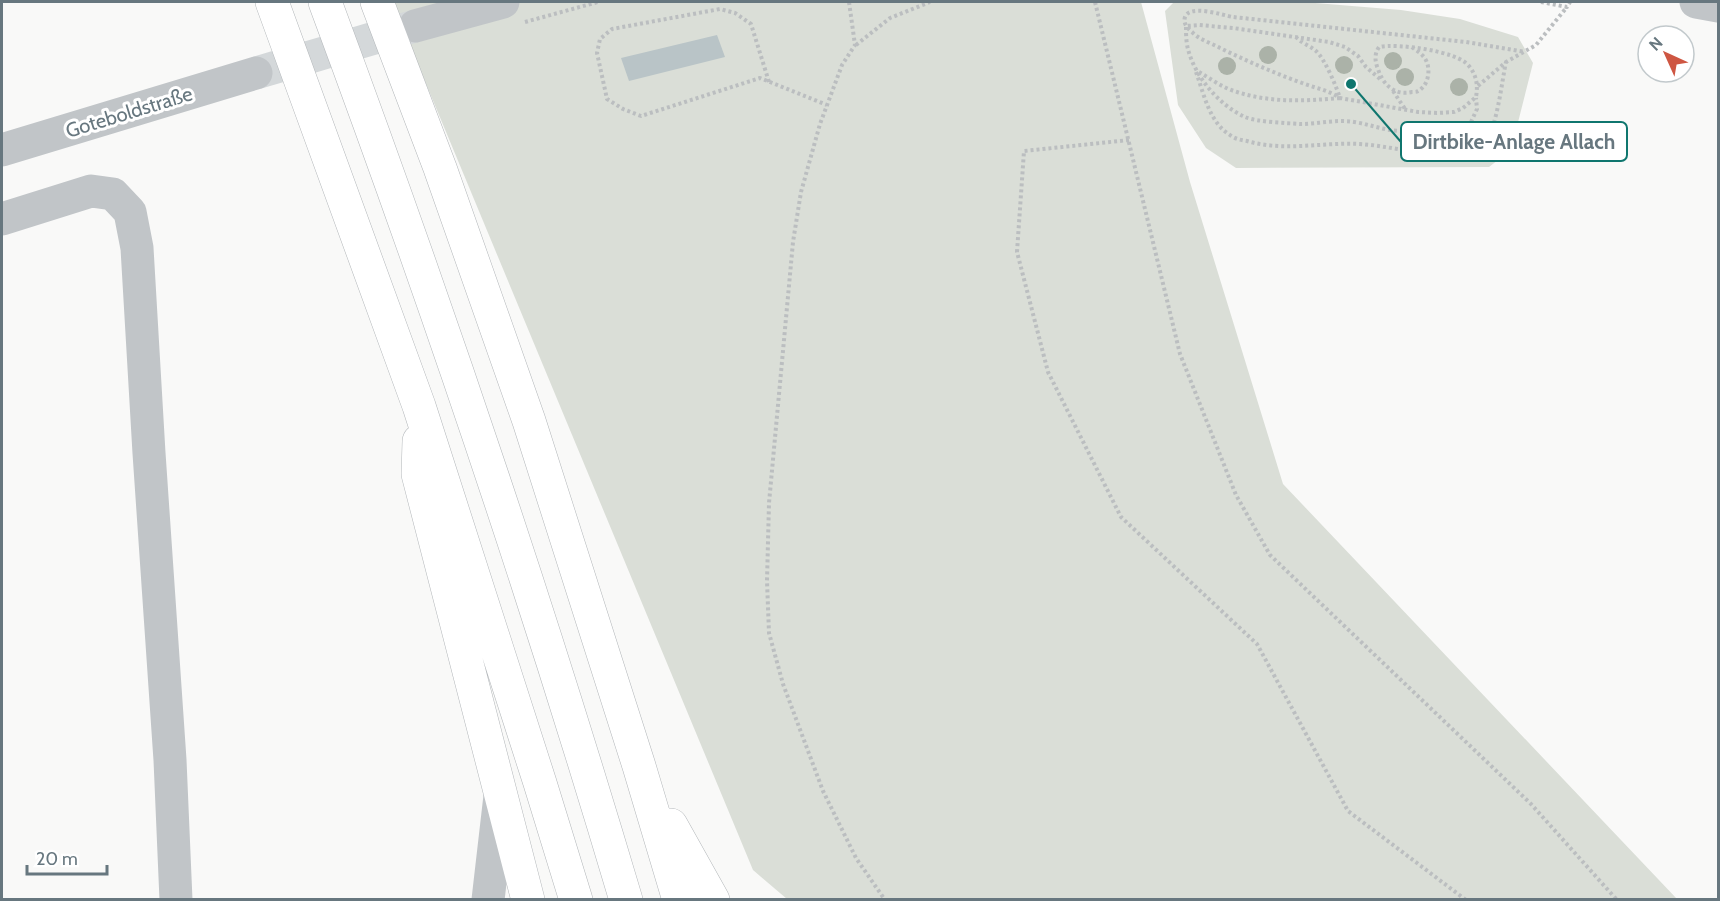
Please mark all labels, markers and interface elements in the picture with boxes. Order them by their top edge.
north arrow [1636,24,1696,84]
text: N [1645,33,1666,54]
street label: Goteboldstraße [63,81,195,143]
callout: Dirtbike-Anlage Allach [1401,122,1627,161]
text: Dirtbike-Anlage Allach [1413,129,1615,154]
scale bar [27,838,106,876]
text: 20 m [36,848,78,870]

